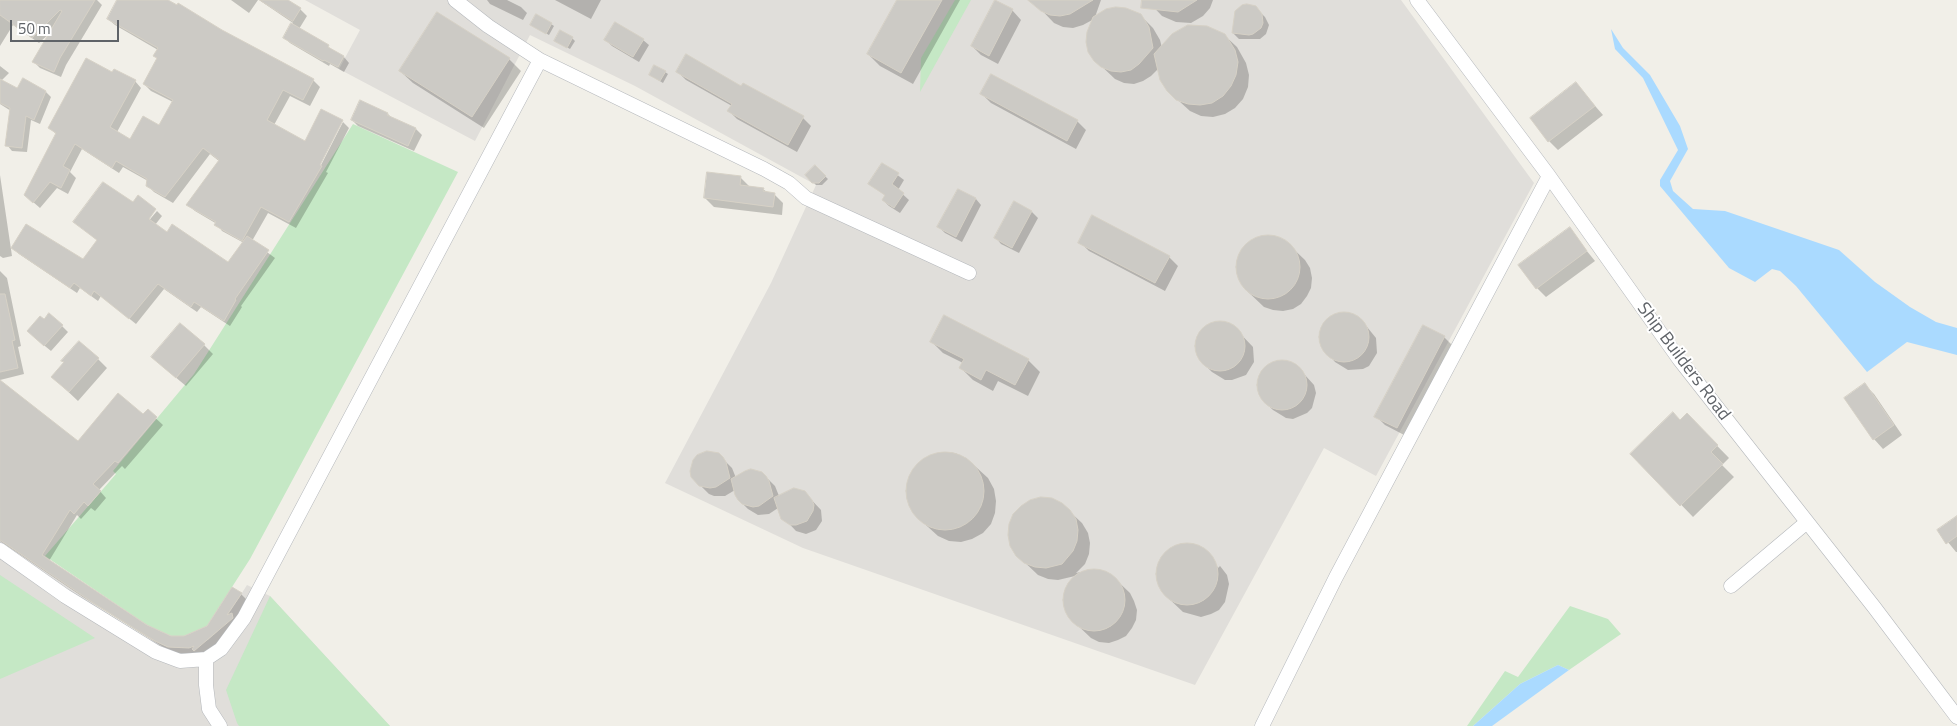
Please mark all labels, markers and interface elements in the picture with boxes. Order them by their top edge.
scale bar [12,10,121,42]
text: 50 m [18,17,51,40]
street label: Ship Builders Road [1632,299,1734,425]

